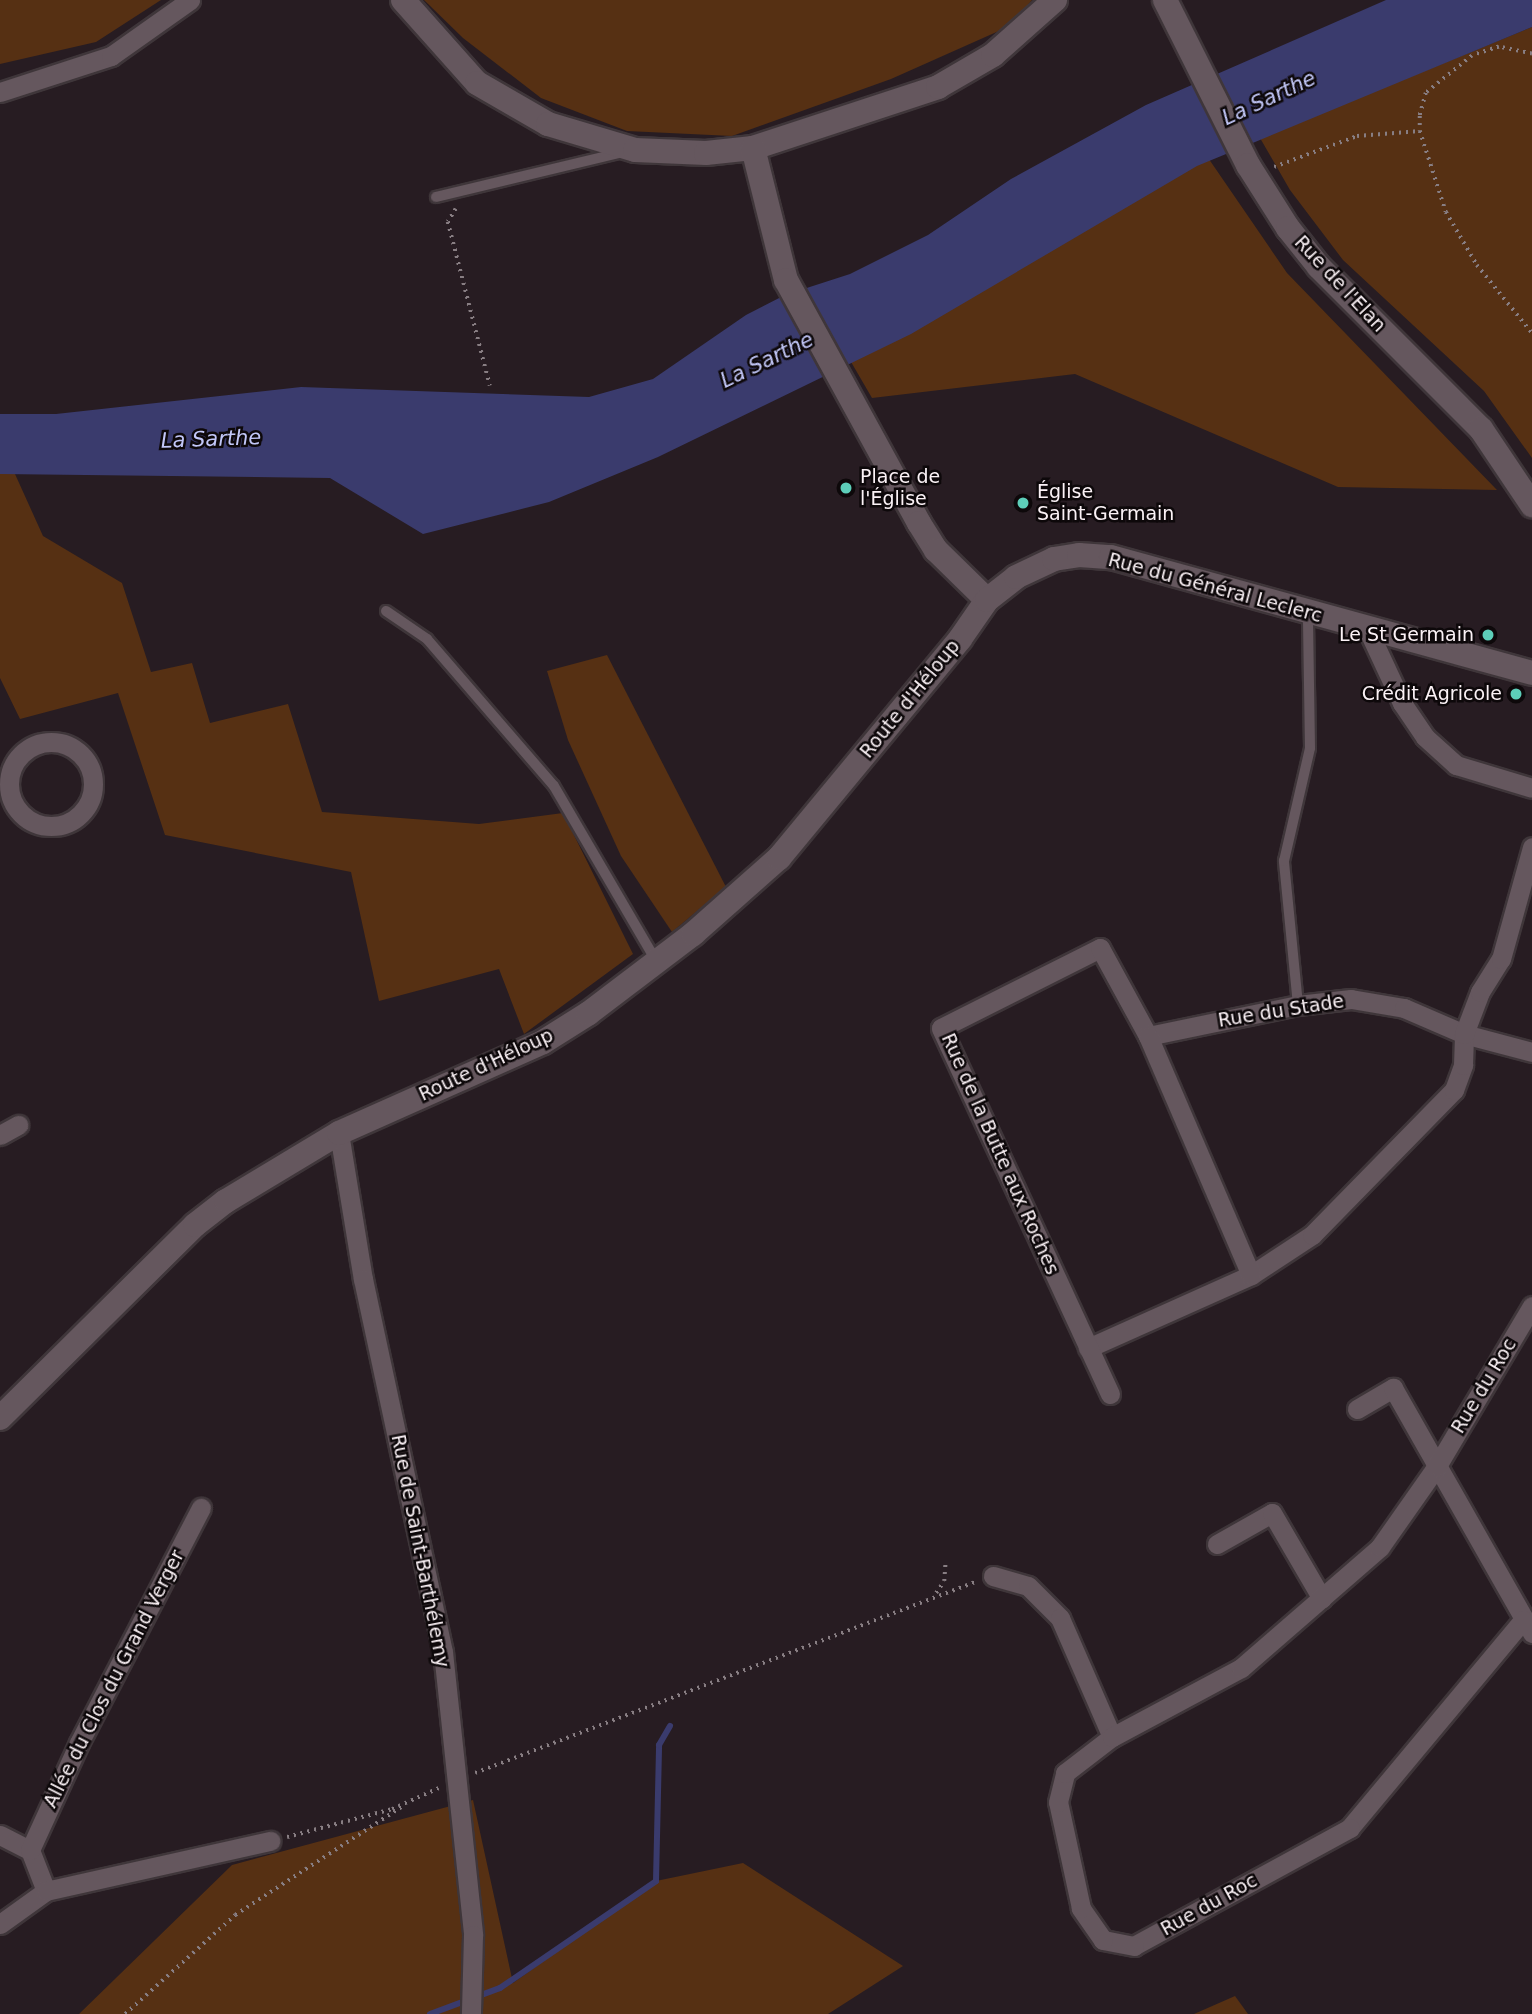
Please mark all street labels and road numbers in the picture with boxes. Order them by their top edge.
street label: Rue de l'Elan [1290,231,1390,337]
street label: Rue du Général Leclerc [1106,548,1324,628]
street label: Route d'Héloup [855,635,965,763]
street label: Rue du Stade [1216,990,1346,1032]
street label: Route d'Héloup [415,1024,557,1106]
street label: Rue de la Butte aux Roches [936,1030,1064,1278]
street label: Rue du Roc [1447,1334,1521,1438]
street label: Rue de Saint-Barthélemy [386,1433,454,1669]
street label: Allée du Clos du Grand Verger [39,1546,189,1812]
street label: Rue du Roc [1157,1869,1261,1941]

